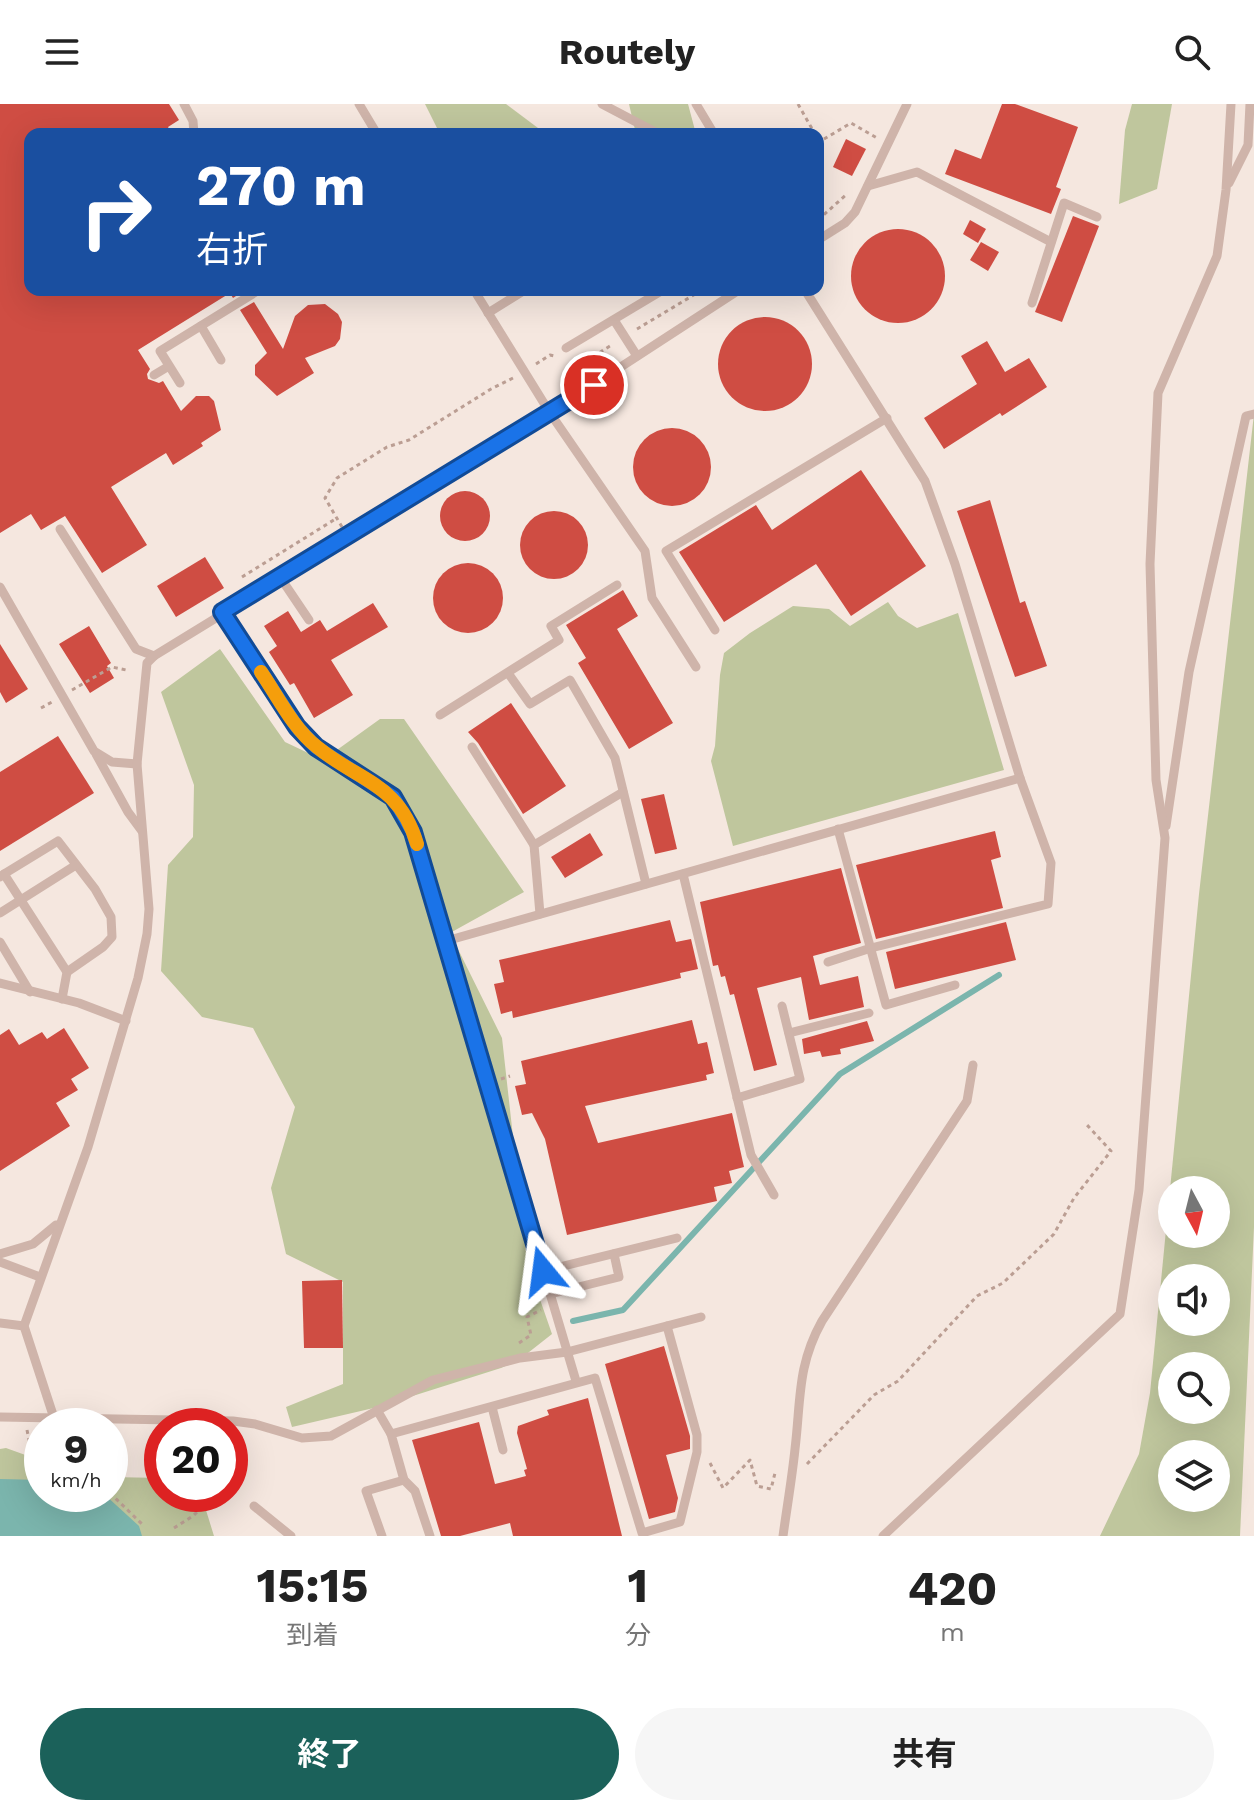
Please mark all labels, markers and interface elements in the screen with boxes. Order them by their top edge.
icon: menu [40,30,84,74]
icon: search [1170,30,1214,74]
text: Routely [559,31,695,73]
text: 270 m [196,153,366,219]
icon: right [64,160,168,264]
text: 右折 [196,229,268,271]
pin [560,351,628,419]
icon: arrive [572,363,616,407]
north arrow [1158,1176,1230,1248]
map controls [1158,1176,1230,1512]
position arrow [501,1229,585,1313]
button: sound [1158,1264,1230,1336]
button: search [1158,1352,1230,1424]
speed limit sign: 20 [144,1408,248,1512]
text: 9 [64,1426,88,1473]
button: layers [1158,1440,1230,1512]
text: km/h [50,1468,102,1492]
text: 15:15 [257,1557,368,1614]
text: 1 [628,1557,648,1614]
text: 420 [908,1560,997,1617]
text: m [940,1617,965,1647]
text: 到着 [286,1620,338,1650]
text: 分 [625,1620,651,1650]
button: 終了 [40,1708,619,1800]
button: 共有 [635,1708,1214,1800]

